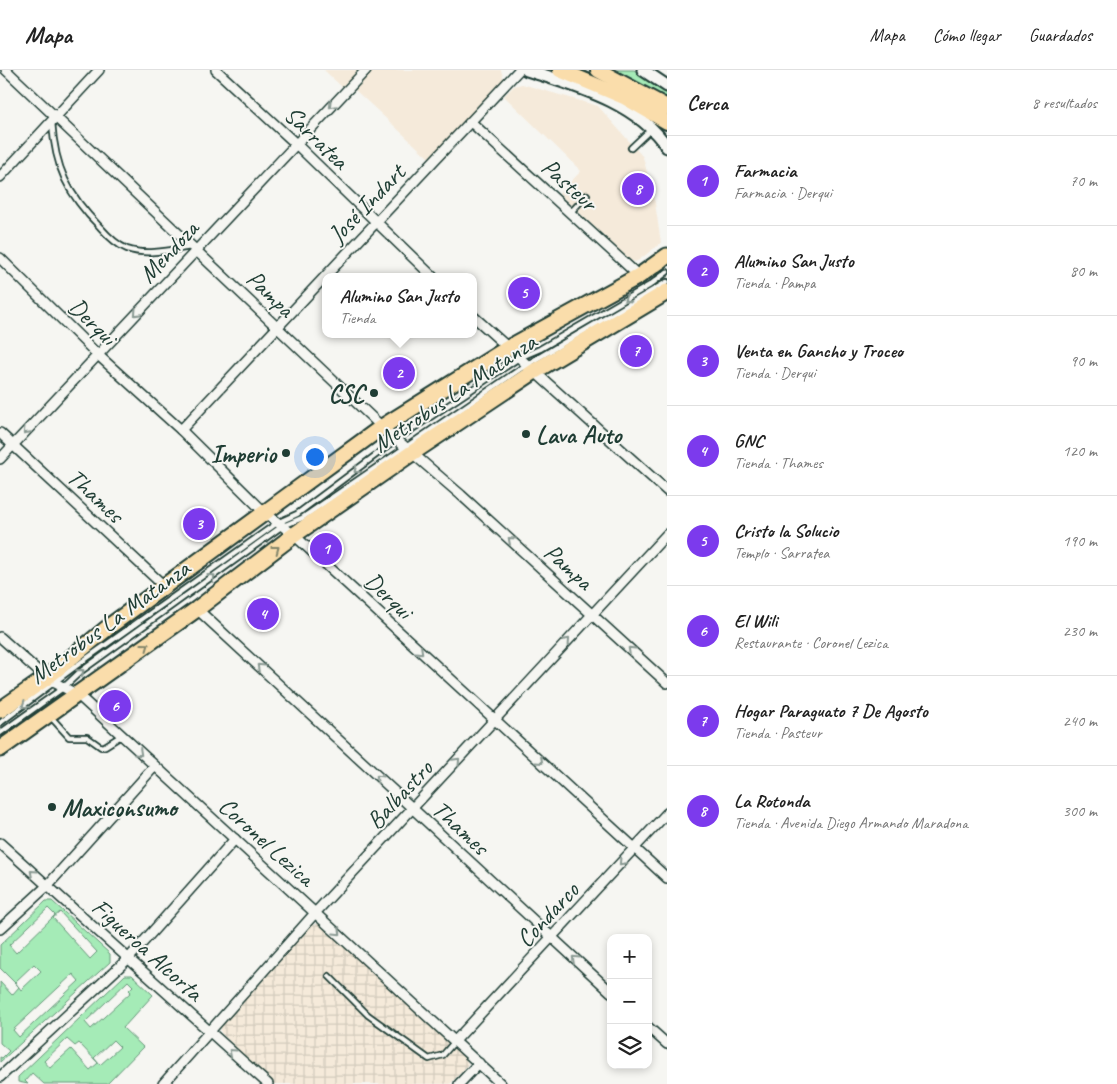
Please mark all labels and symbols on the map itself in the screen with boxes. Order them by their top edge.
street label: Sarratea [277,99,357,178]
one-way arrow [329,99,338,108]
street label: Pasteur [535,151,606,220]
street label: José Indart [320,155,414,251]
pin: 8 [622,170,654,208]
street label: Mendoza [132,212,208,290]
street label: Pampa [239,263,303,326]
pin: 5 [508,274,540,312]
street label: Derqui [61,291,126,355]
one-way arrow [623,292,632,302]
one-way arrow [134,307,143,316]
street label: Metrobus La Matanza [366,325,544,460]
pin: 7 [620,332,652,370]
pin: 2 [383,354,415,392]
place label: CSC [328,378,368,410]
marker: CSC [368,387,380,399]
place label: Lava Auto [536,419,623,451]
one-way arrow [23,426,32,435]
marker: Lava Auto [520,428,532,440]
place label: Imperio [211,438,278,470]
your location [302,444,328,470]
marker: Imperio [280,447,292,459]
street label: Thames [60,461,132,532]
one-way arrow [354,464,363,472]
pin: 3 [183,505,215,543]
pin: 1 [310,530,342,568]
street label: Pampa [537,536,601,598]
one-way arrow [508,537,517,546]
one-way arrow [270,546,279,554]
street label: Metrobus La Matanza [23,551,198,691]
street label: Derqui [357,565,422,629]
one-way arrow [206,574,216,583]
pin: 4 [247,595,279,633]
one-way arrow [561,637,570,646]
one-way arrow [140,643,150,652]
one-way arrow [415,645,424,654]
one-way arrow [628,647,637,656]
one-way arrow [256,664,265,673]
one-way arrow [75,669,84,678]
pin: 6 [99,687,131,725]
one-way arrow [21,699,31,708]
one-way arrow [134,747,143,756]
street label: Balbastro [359,752,441,836]
one-way arrow [534,755,543,764]
one-way arrow [452,757,461,766]
one-way arrow [375,775,384,784]
street label: Coronel Lezica [212,790,323,895]
place label: Maxiconsumo [62,792,180,824]
street label: Thames [425,793,497,864]
marker: Maxiconsumo [46,801,58,813]
one-way arrow [619,856,628,865]
one-way arrow [29,869,38,878]
street label: Condarco [509,874,587,954]
street label: Figueroa Alcorta [85,891,211,1010]
one-way arrow [332,926,341,935]
one-way arrow [572,956,581,965]
one-way arrow [228,1048,237,1057]

